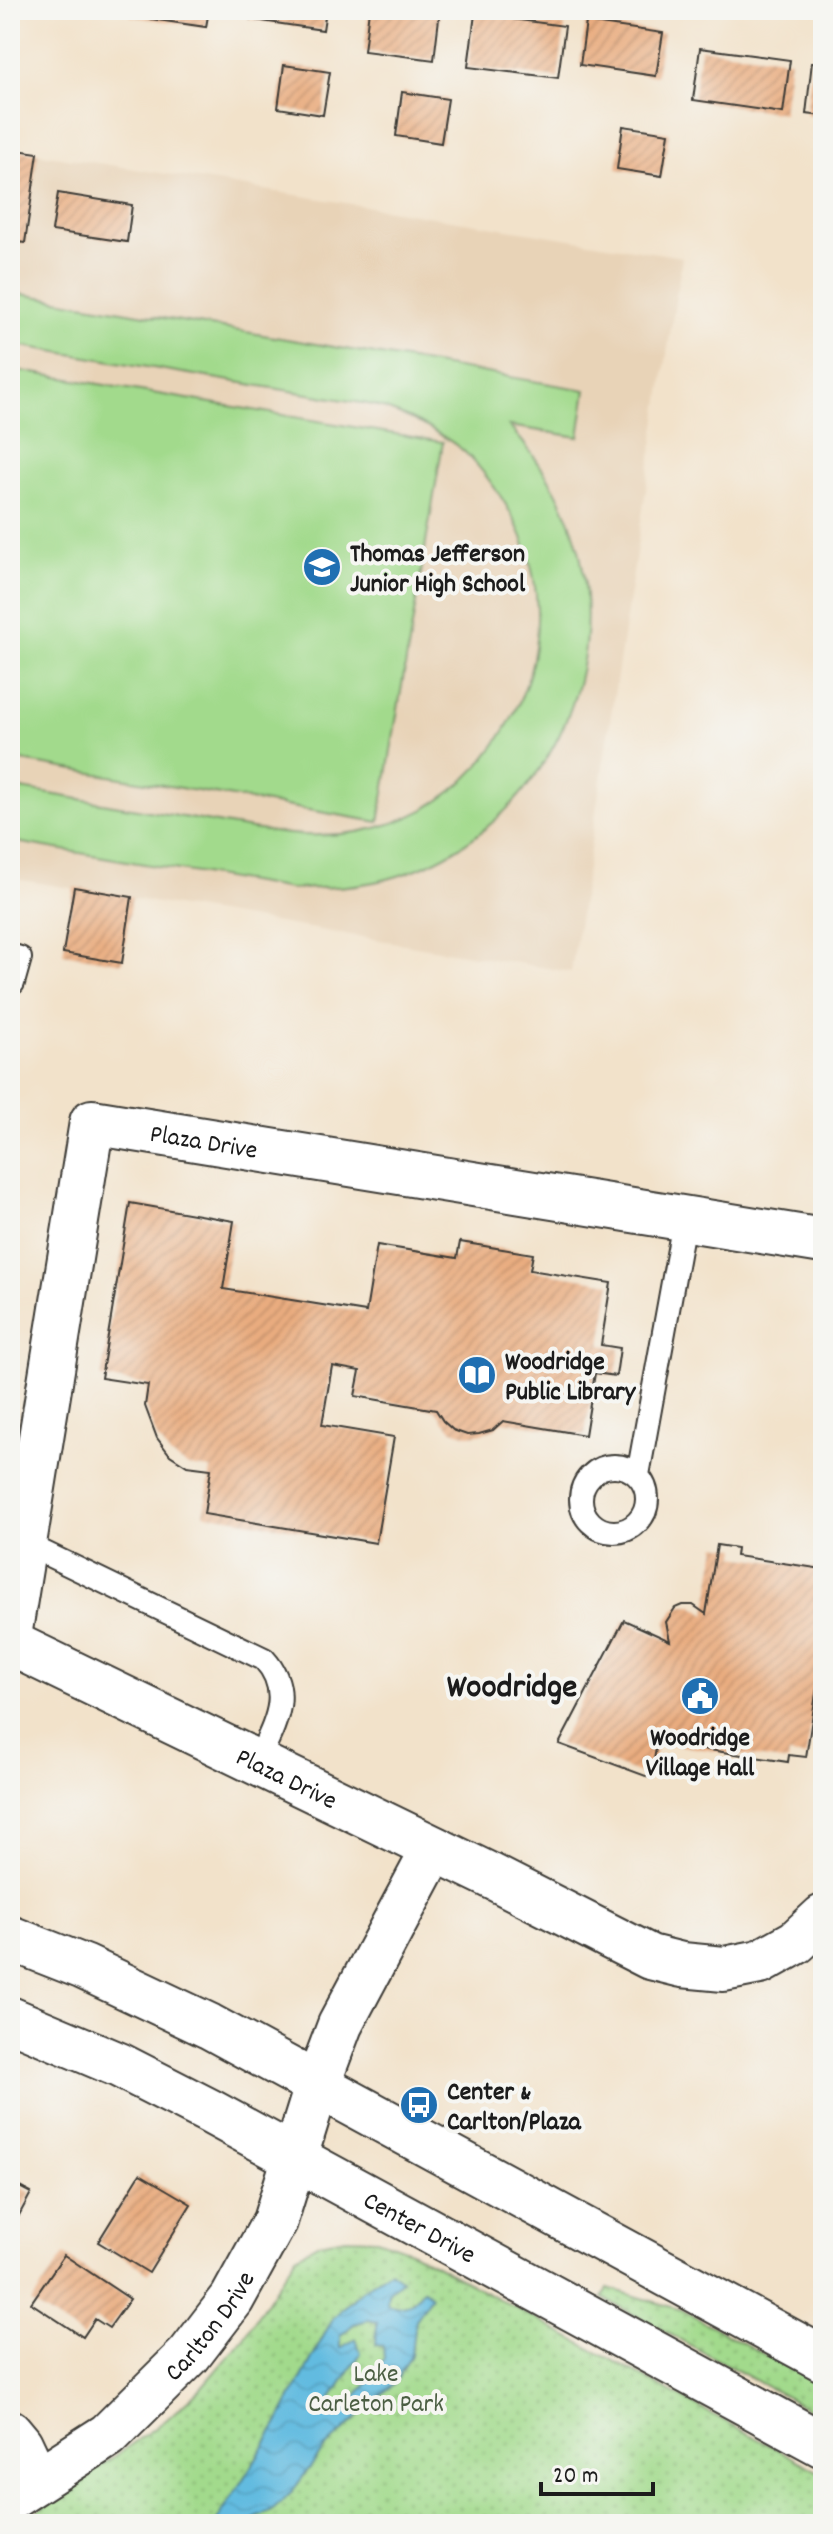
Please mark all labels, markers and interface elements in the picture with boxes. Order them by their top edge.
place label: Thomas Jefferson Junior High School [350,537,526,604]
school or university icon: Thomas Jefferson Junior High School [301,546,343,588]
street label: Plaza Drive [147,1117,260,1171]
place label: Woodridge Public Library [505,1345,637,1412]
library icon: Woodridge Public Library [456,1354,498,1396]
district label: Woodridge [447,1665,577,1714]
public building icon: Woodridge Village Hall [679,1675,721,1717]
place label: Woodridge Village Hall [646,1721,755,1788]
street label: Plaza Drive [229,1740,343,1821]
place label: Center & Carlton/Plaza [447,2075,582,2142]
bus stop icon: Center & Carlton/Plaza [398,2084,440,2126]
street label: Center Drive [356,2183,482,2275]
street label: Carlton Drive [157,2265,266,2391]
park label: Lake Carleton Park [308,2357,444,2424]
scale bar [541,2446,653,2496]
text: 20 m [553,2460,599,2494]

